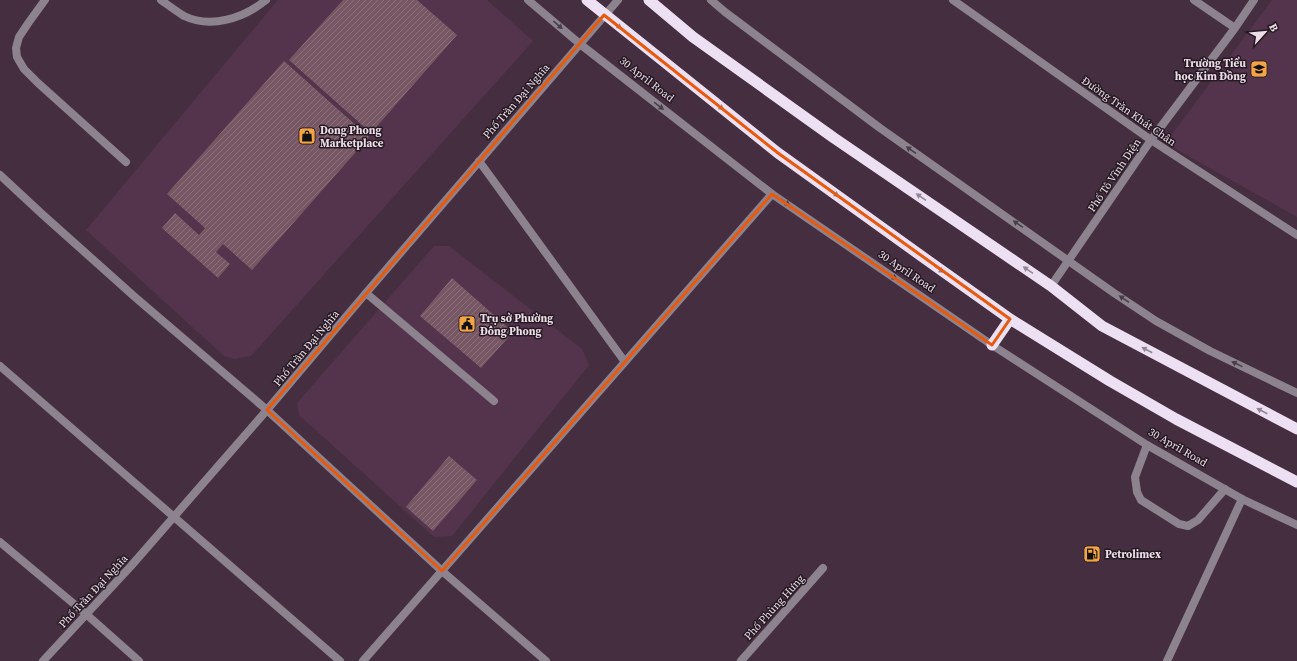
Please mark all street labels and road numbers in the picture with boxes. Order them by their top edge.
street label: 30 April Road [616,53,678,106]
street label: Phố Trần Đại Nghĩa [479,60,554,142]
street label: Đường Trần Khát Chân [1079,73,1179,150]
street label: Phố Tô Vĩnh Diện [1084,135,1145,215]
street label: 30 April Road [875,247,939,296]
street label: Phố Trần Đại Nghĩa [270,307,343,390]
street label: 30 April Road [1146,425,1211,471]
street label: Phố Trần Đại Nghĩa [55,551,132,631]
street label: Phố Phùng Hưng [741,571,808,643]

